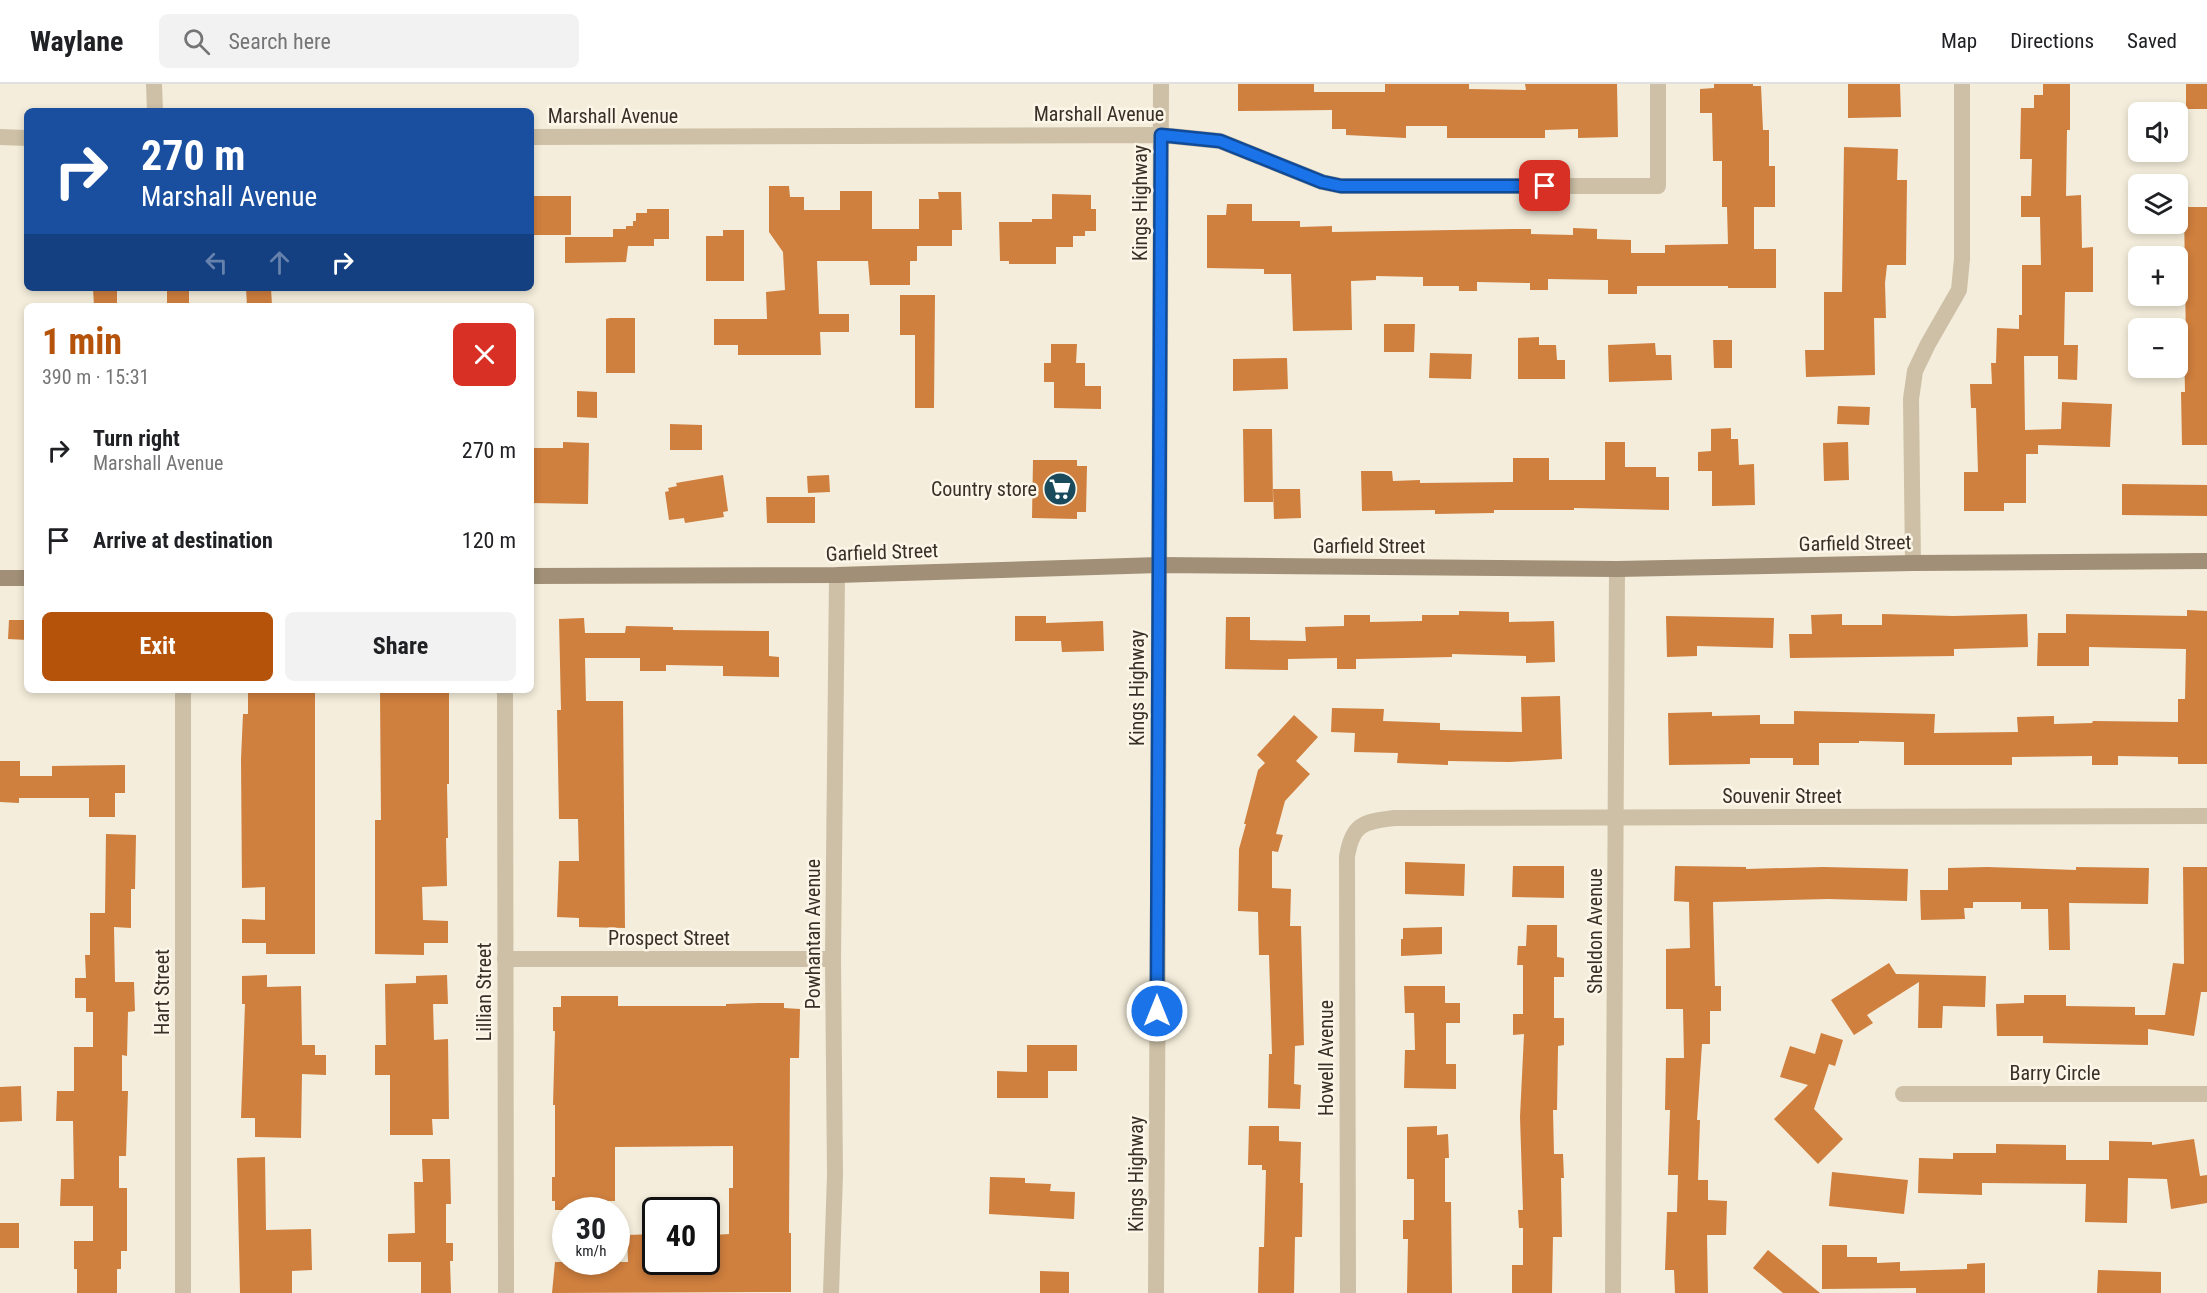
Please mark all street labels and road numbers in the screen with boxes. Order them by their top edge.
street label: Marshall Avenue [1034,102,1164,126]
street label: Marshall Avenue [548,104,678,128]
street label: Kings Highway [1128,145,1152,261]
street label: Garfield Street [1798,530,1912,556]
street label: Garfield Street [1313,534,1425,558]
street label: Garfield Street [825,538,939,566]
street label: Kings Highway [1125,630,1149,746]
street label: Souvenir Street [1722,784,1842,808]
street label: Powhantan Avenue [801,859,825,1009]
street label: Sheldon Avenue [1583,868,1607,994]
street label: Prospect Street [608,926,730,950]
street label: Lillian Street [472,943,496,1041]
street label: Hart Street [150,949,174,1035]
street label: Howell Avenue [1314,1000,1338,1116]
street label: Barry Circle [2010,1061,2100,1085]
street label: Kings Highway [1124,1116,1148,1232]

